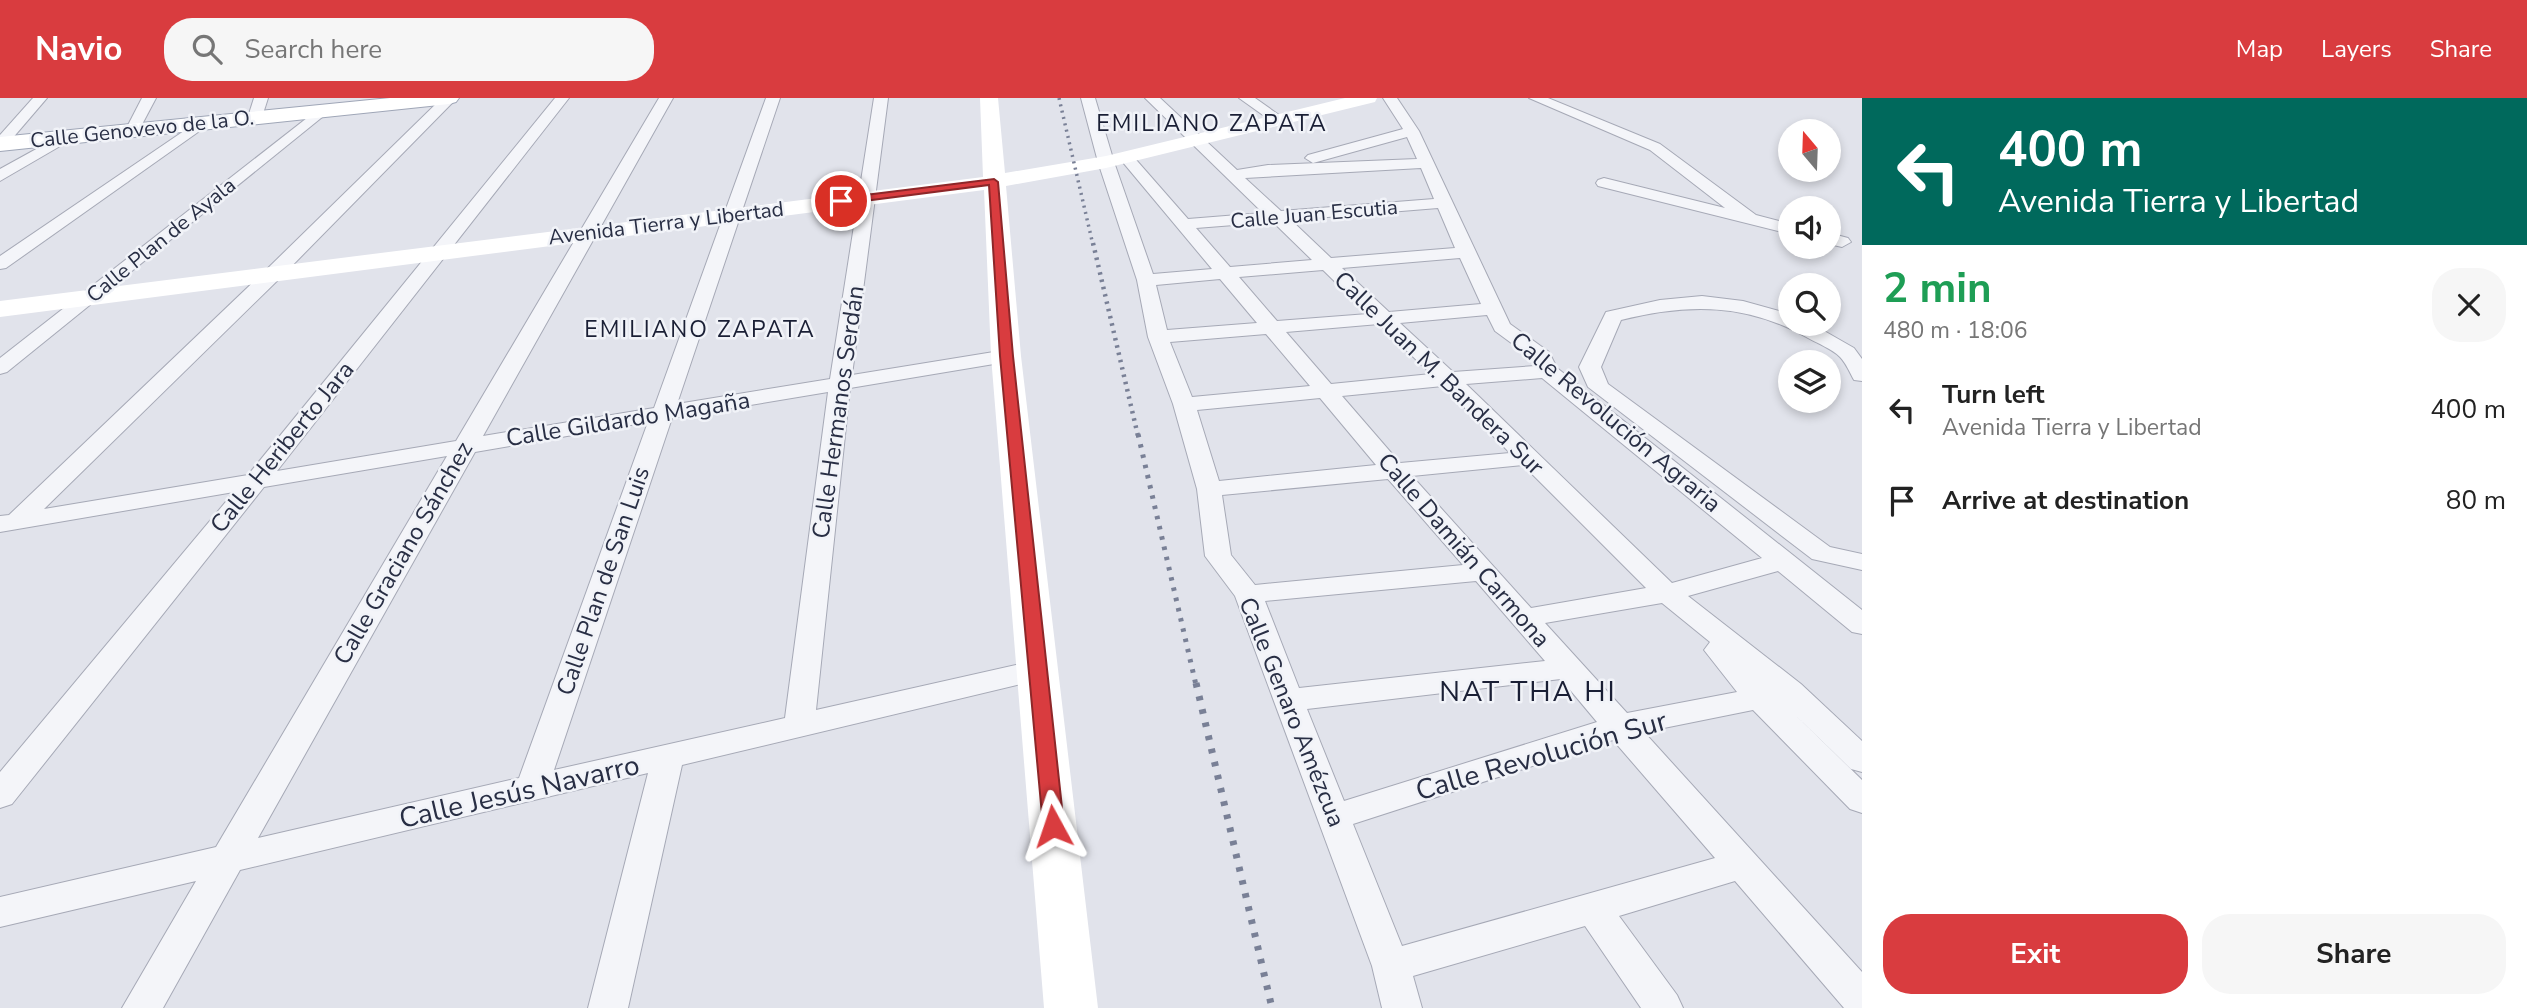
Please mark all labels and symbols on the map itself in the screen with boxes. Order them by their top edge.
street label: Calle Genovevo de la O. [29,103,255,155]
district label: EMILIANO ZAPATA [1096,108,1328,139]
north arrow [1778,119,1841,182]
street label: Calle Plan de Ayala [81,171,241,309]
pin [811,171,871,231]
street label: Calle Juan Escutia [1229,193,1399,235]
street label: Avenida Tierra y Libertad [547,195,785,251]
street label: Calle Juan M. Bandera Sur [1327,264,1551,482]
street label: Calle Hermanos Serdán [804,283,872,541]
district label: EMILIANO ZAPATA [584,314,816,345]
street label: Calle Revolución Agraria [1504,324,1728,520]
street label: Calle Heriberto Jara [203,354,361,540]
street label: Calle Gildardo Magaña [504,384,752,454]
street label: Calle Graciano Sánchez [326,436,480,670]
street label: Calle Damián Carmona [1371,446,1557,654]
street label: Calle Plan de San Luis [549,462,657,700]
street label: Calle Genaro Amézcua [1231,592,1353,832]
district label: NAT THA HI [1439,673,1617,711]
street label: Calle Revolución Sur [1411,702,1671,810]
street label: Calle Jesús Navarro [395,746,643,838]
position arrow [1016,789,1090,863]

